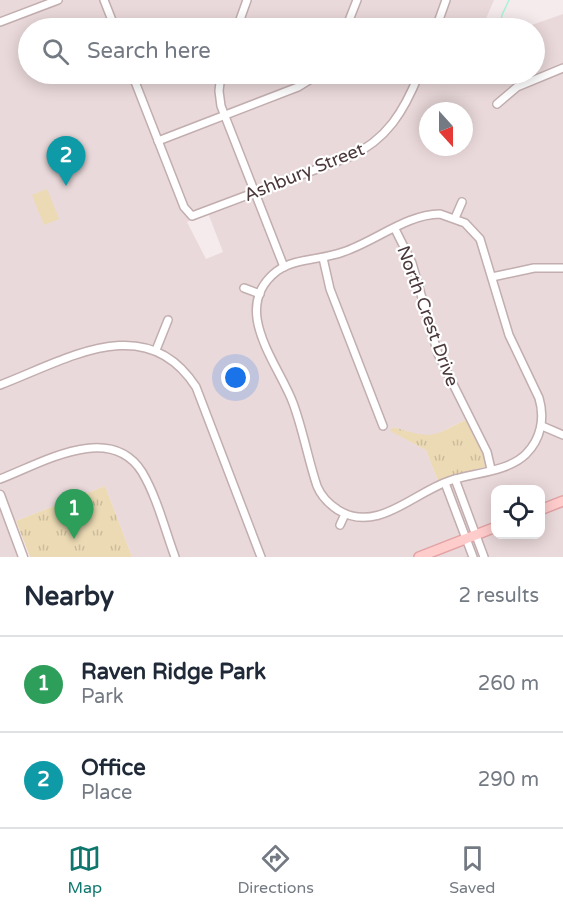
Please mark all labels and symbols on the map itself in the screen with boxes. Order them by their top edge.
north arrow [419,102,473,156]
pin: 2 [46,136,86,186]
street label: Ashbury Street [241,138,368,206]
street label: North Crest Drive [392,243,464,389]
your location [221,363,250,392]
pin: 1 [54,490,94,539]

